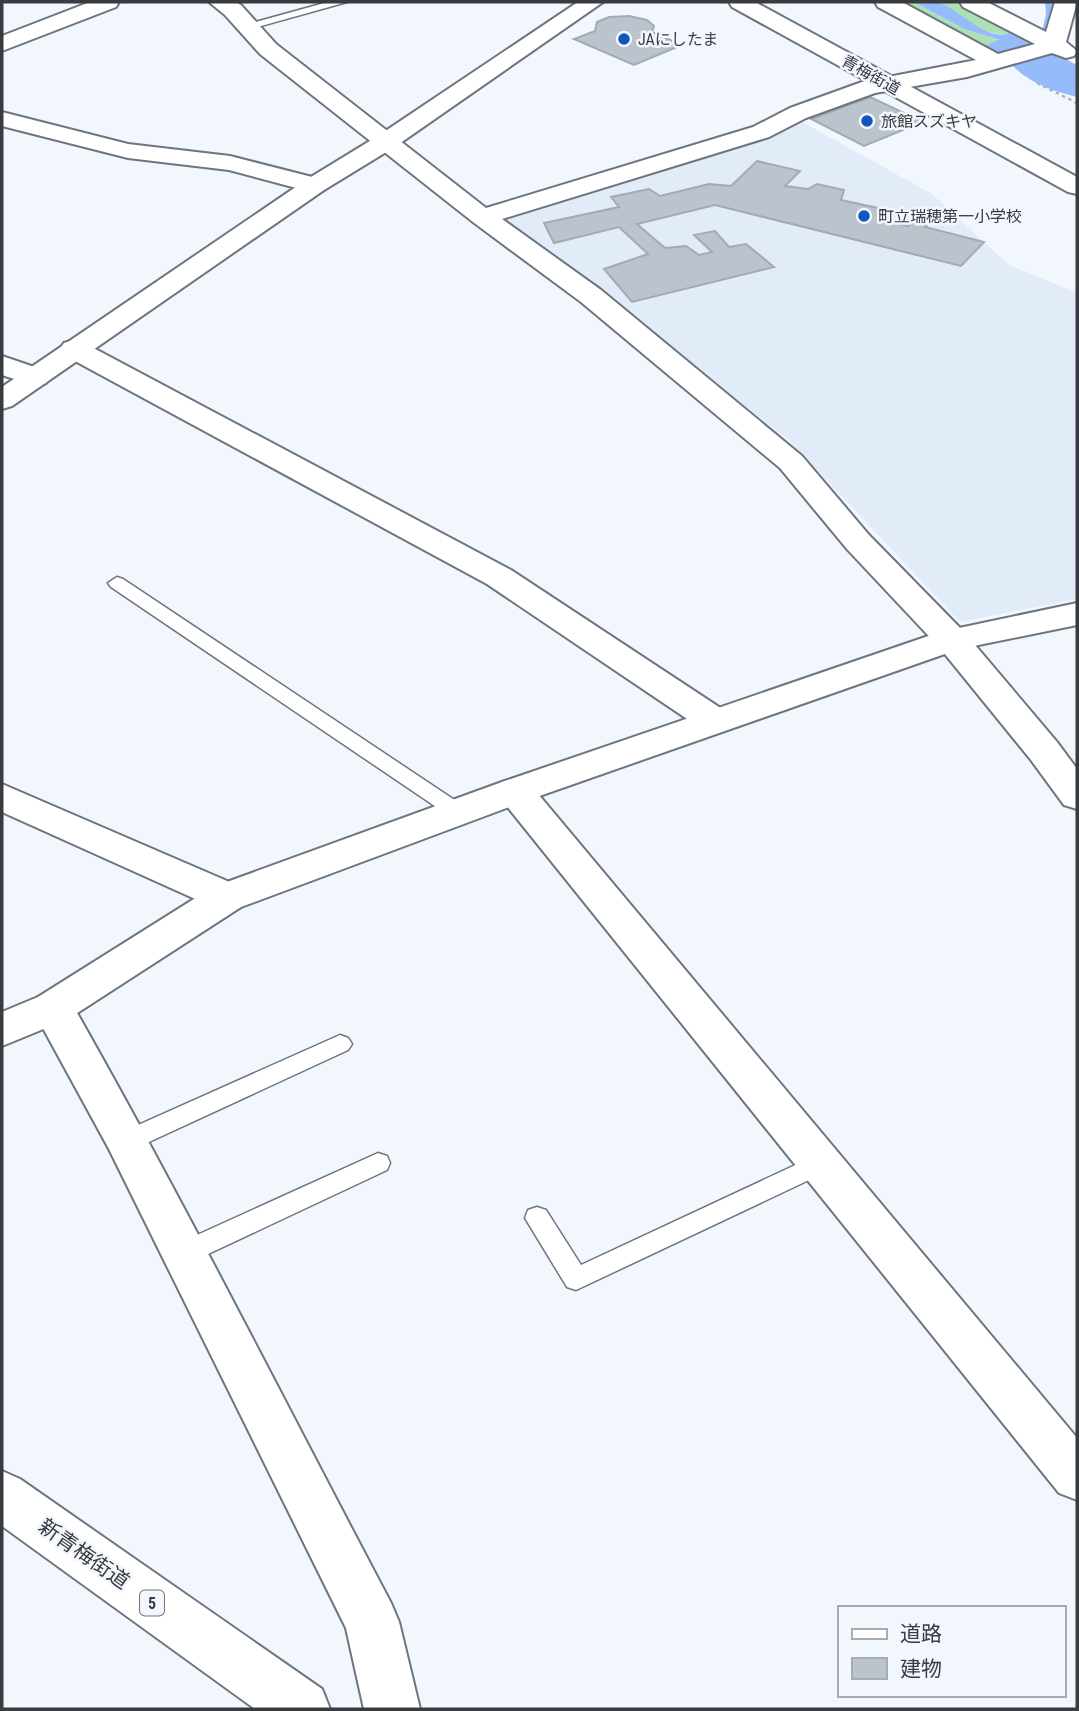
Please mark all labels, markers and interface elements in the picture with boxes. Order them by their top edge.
place label: JAにしたま [638,30,718,49]
marker: JAにしたま [616,31,632,47]
street label: 青梅街道 [838,51,904,99]
place label: 旅館スズキヤ [881,112,977,131]
marker: 旅館スズキヤ [859,113,875,129]
place label: 町立瑞穂第一小学校 [878,207,1022,226]
marker: 町立瑞穂第一小学校 [856,208,872,224]
street label: 新青梅街道 [34,1514,134,1594]
road number: 5 [140,1590,164,1616]
legend [838,1606,1065,1697]
text: 道路 [900,1622,942,1646]
text: 建物 [900,1657,942,1681]

